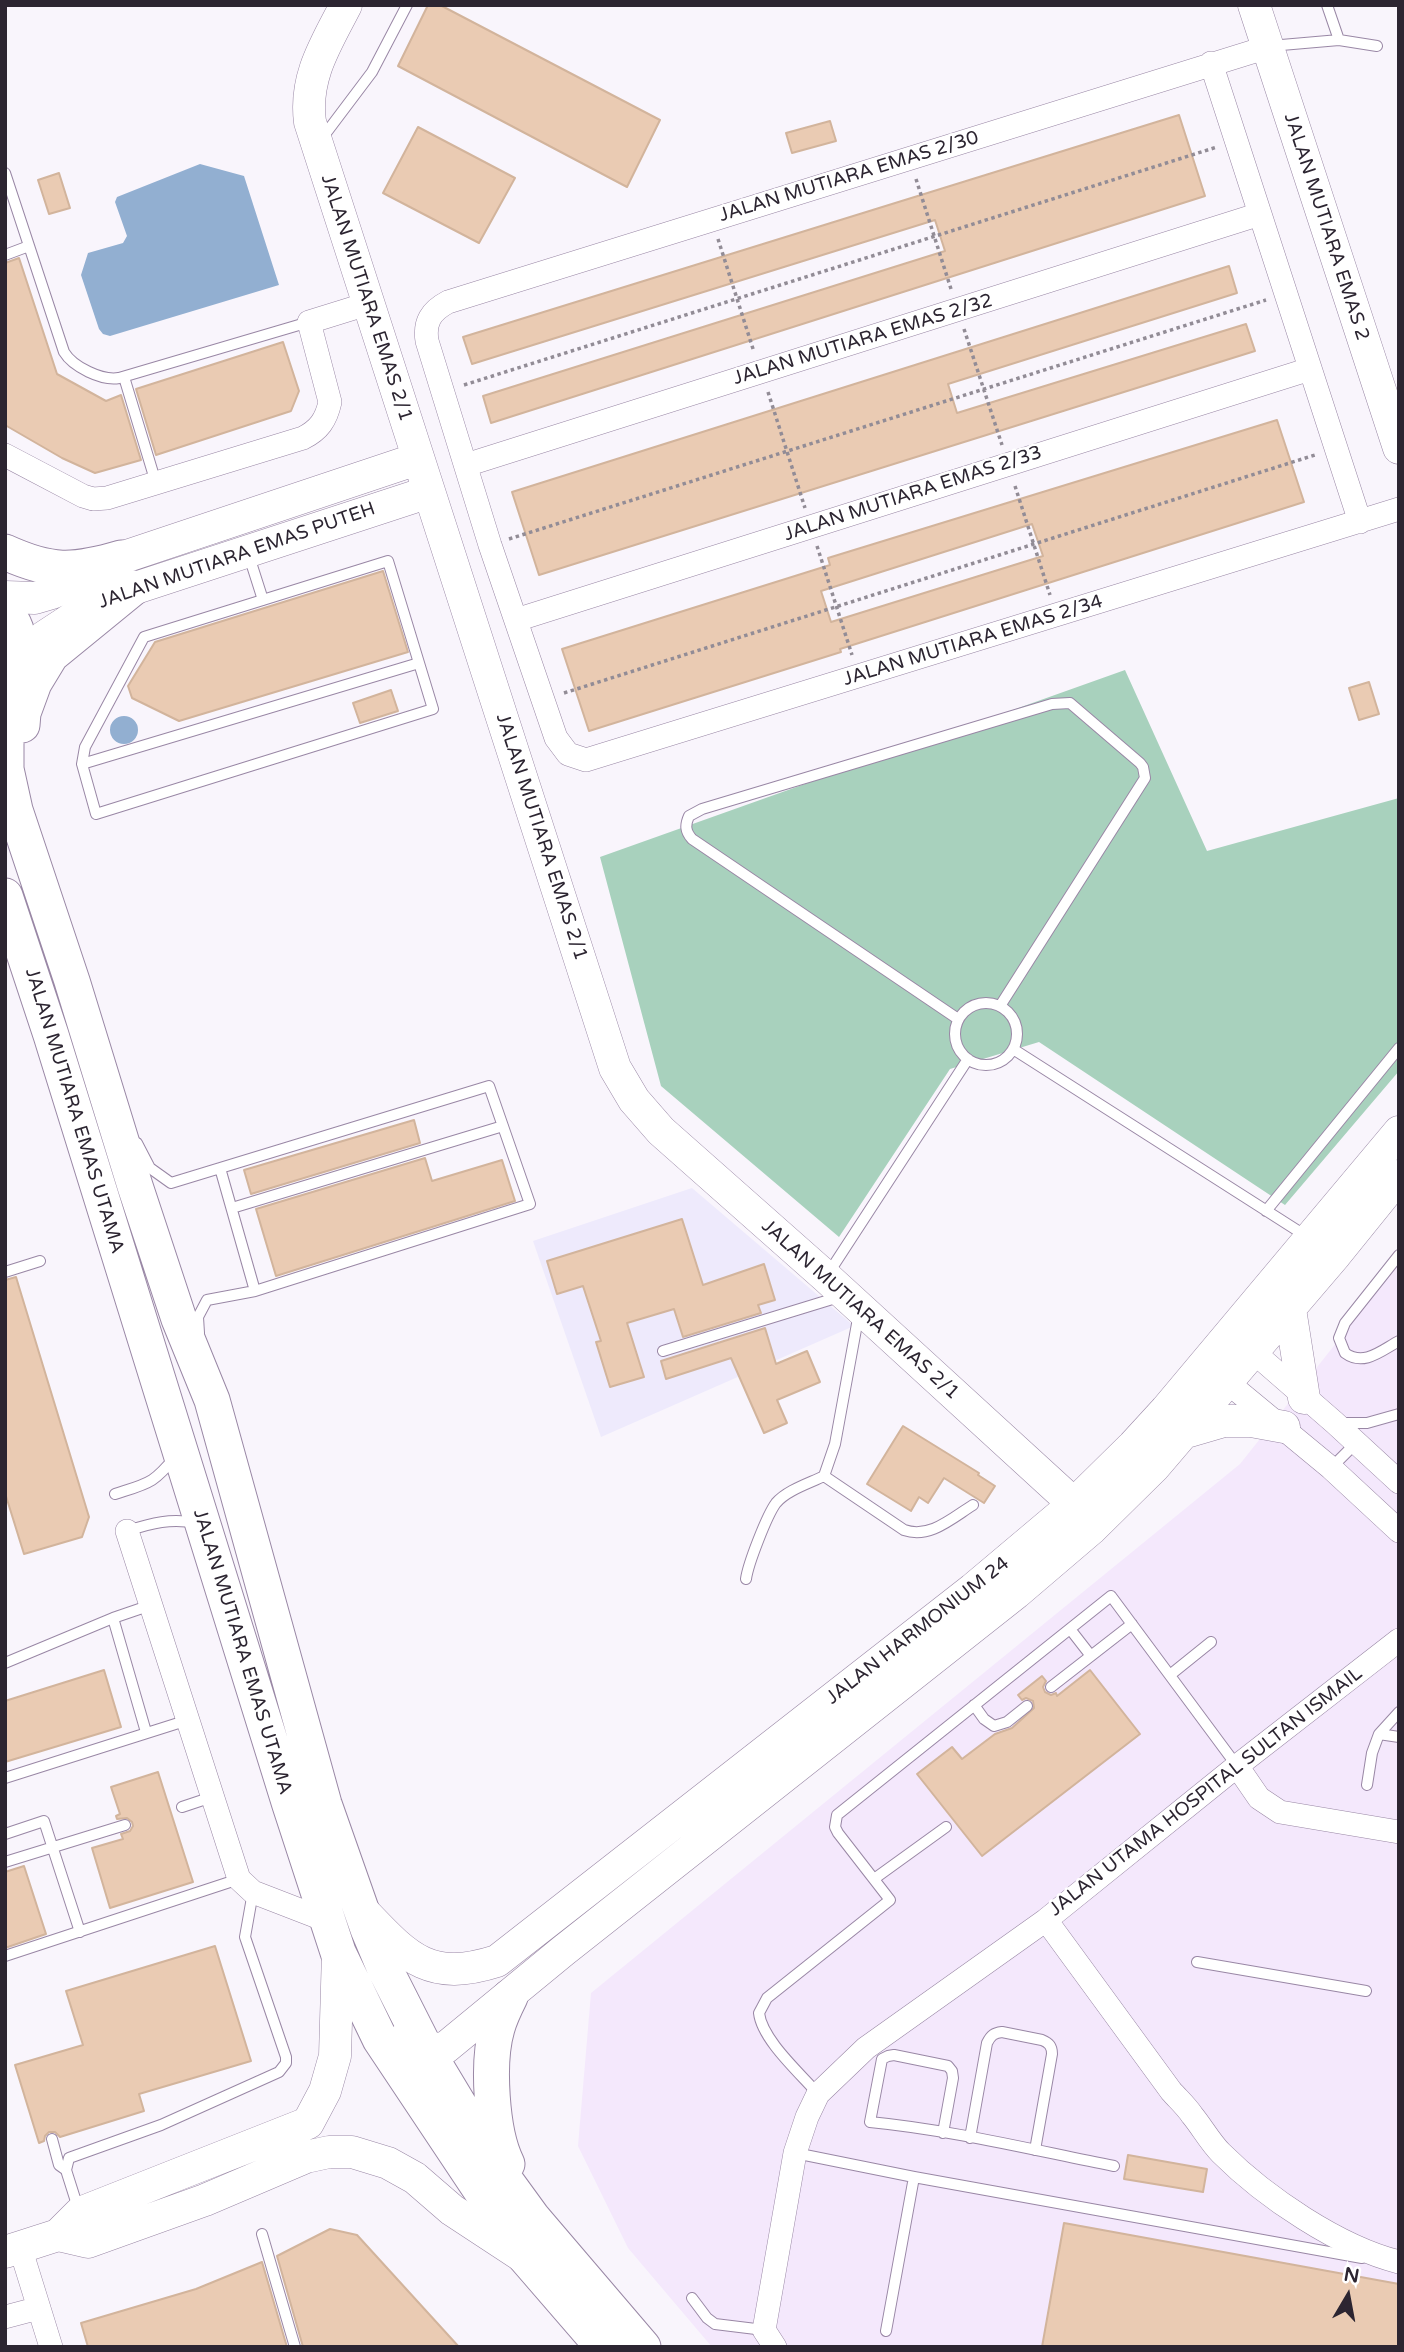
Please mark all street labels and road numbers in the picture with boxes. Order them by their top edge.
street label: JALAN MUTIARA EMAS 2 [1278,110,1374,344]
street label: JALAN MUTIARA EMAS 2/30 [717,127,981,227]
street label: JALAN MUTIARA EMAS 2/1 [315,172,417,424]
street label: JALAN MUTIARA EMAS 2/32 [731,290,995,390]
street label: JALAN MUTIARA EMAS 2/33 [781,441,1045,547]
street label: JALAN MUTIARA EMAS PUTEH [96,498,378,614]
street label: JALAN MUTIARA EMAS 2/34 [841,591,1105,691]
street label: JALAN MUTIARA EMAS 2/1 [490,711,592,963]
street label: JALAN MUTIARA EMAS UTAMA [20,966,128,1256]
street label: JALAN MUTIARA EMAS 2/1 [756,1215,964,1405]
street label: JALAN MUTIARA EMAS UTAMA [188,1507,296,1797]
street label: JALAN HARMONIUM 24 [822,1552,1014,1710]
street label: JALAN UTAMA HOSPITAL SULTAN ISMAIL [1045,1663,1367,1921]

